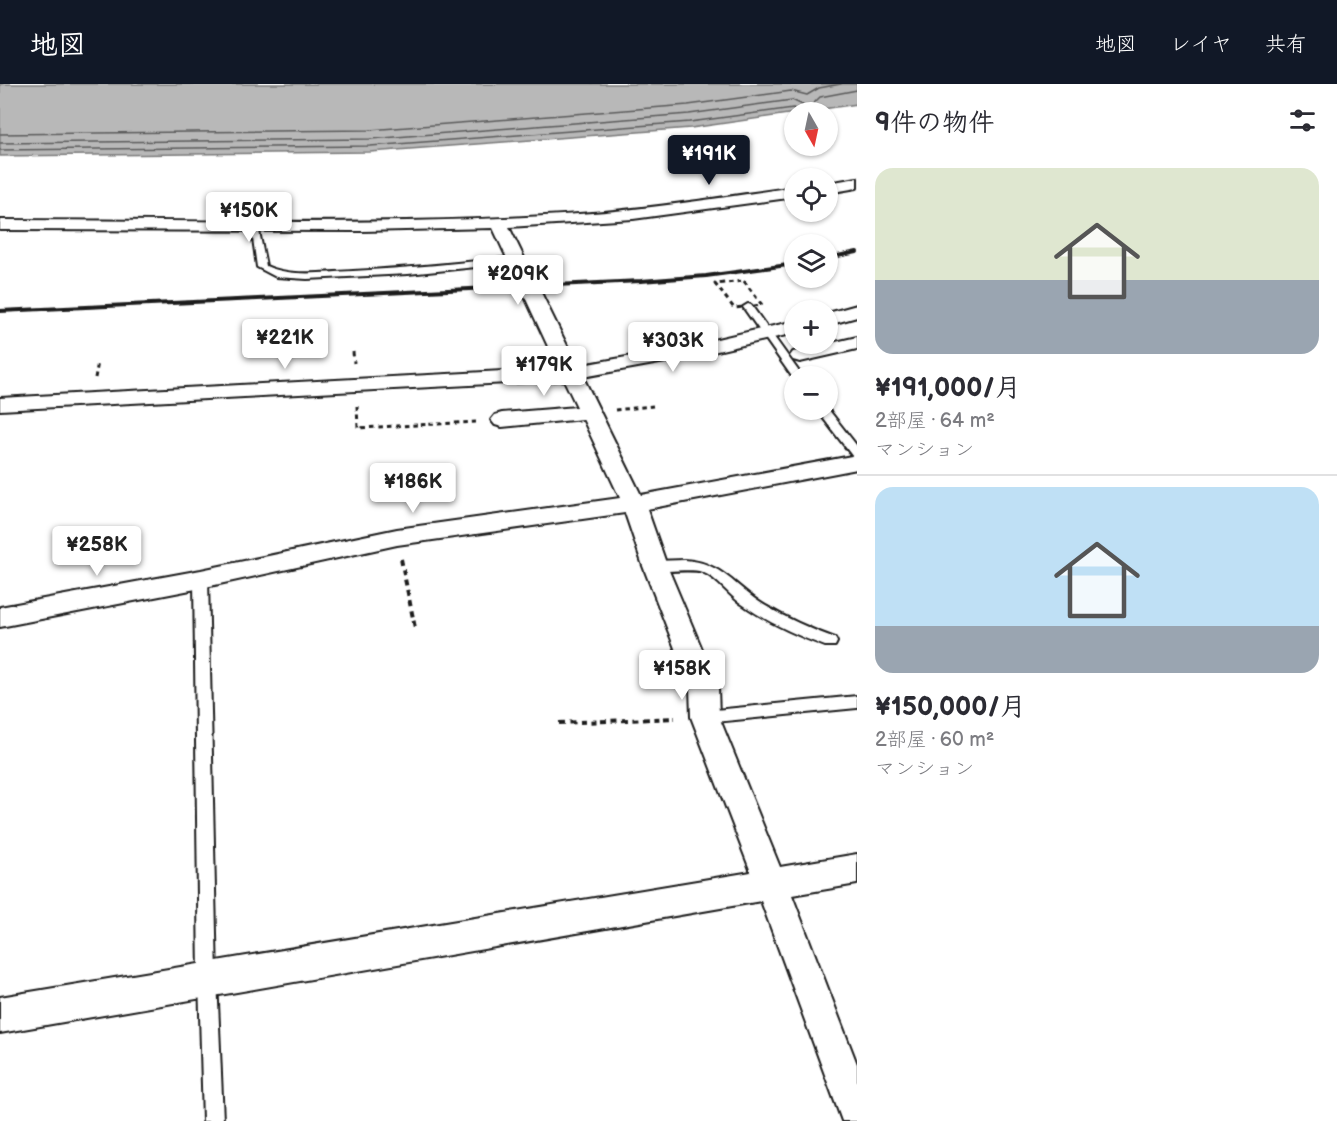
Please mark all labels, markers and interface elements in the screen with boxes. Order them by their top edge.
text: 地図 [30,29,86,62]
text: 地図 [1095,32,1137,57]
text: レイヤ [1170,32,1232,57]
text: 共有 [1265,32,1307,57]
north arrow [784,102,838,156]
map controls [784,102,838,420]
icon: filters [1286,104,1319,137]
text: 9件の物件 [875,108,994,139]
pin: ¥191K [667,135,751,186]
text: ¥191K [682,142,736,166]
button: locate [784,168,838,222]
pin: ¥150K [207,192,291,243]
text: ¥150K [220,199,278,223]
icon: home [1043,207,1151,315]
button: layers [784,234,838,288]
pin: ¥209K [476,255,560,306]
text: ¥209K [487,262,549,286]
button: + [784,300,838,354]
pin: ¥221K [243,319,327,370]
pin: ¥303K [631,322,715,373]
text: ¥221K [256,326,314,350]
text: ¥303K [642,329,704,353]
pin: ¥179K [502,346,586,397]
text: ¥179K [515,353,573,377]
button: − [784,366,838,420]
text: ¥191,000/月 [875,373,1021,404]
text: 2部屋 · 64 m² [875,409,995,433]
text: マンション [875,438,974,462]
pin: ¥186K [371,463,455,514]
text: ¥186K [384,470,442,494]
pin: ¥258K [55,526,139,577]
icon: home [1043,526,1151,634]
text: ¥258K [66,533,128,557]
pin: ¥158K [640,650,724,701]
text: ¥158K [653,657,711,681]
text: ¥150,000/月 [875,692,1026,723]
text: 2部屋 · 60 m² [875,728,994,752]
text: マンション [875,757,974,781]

